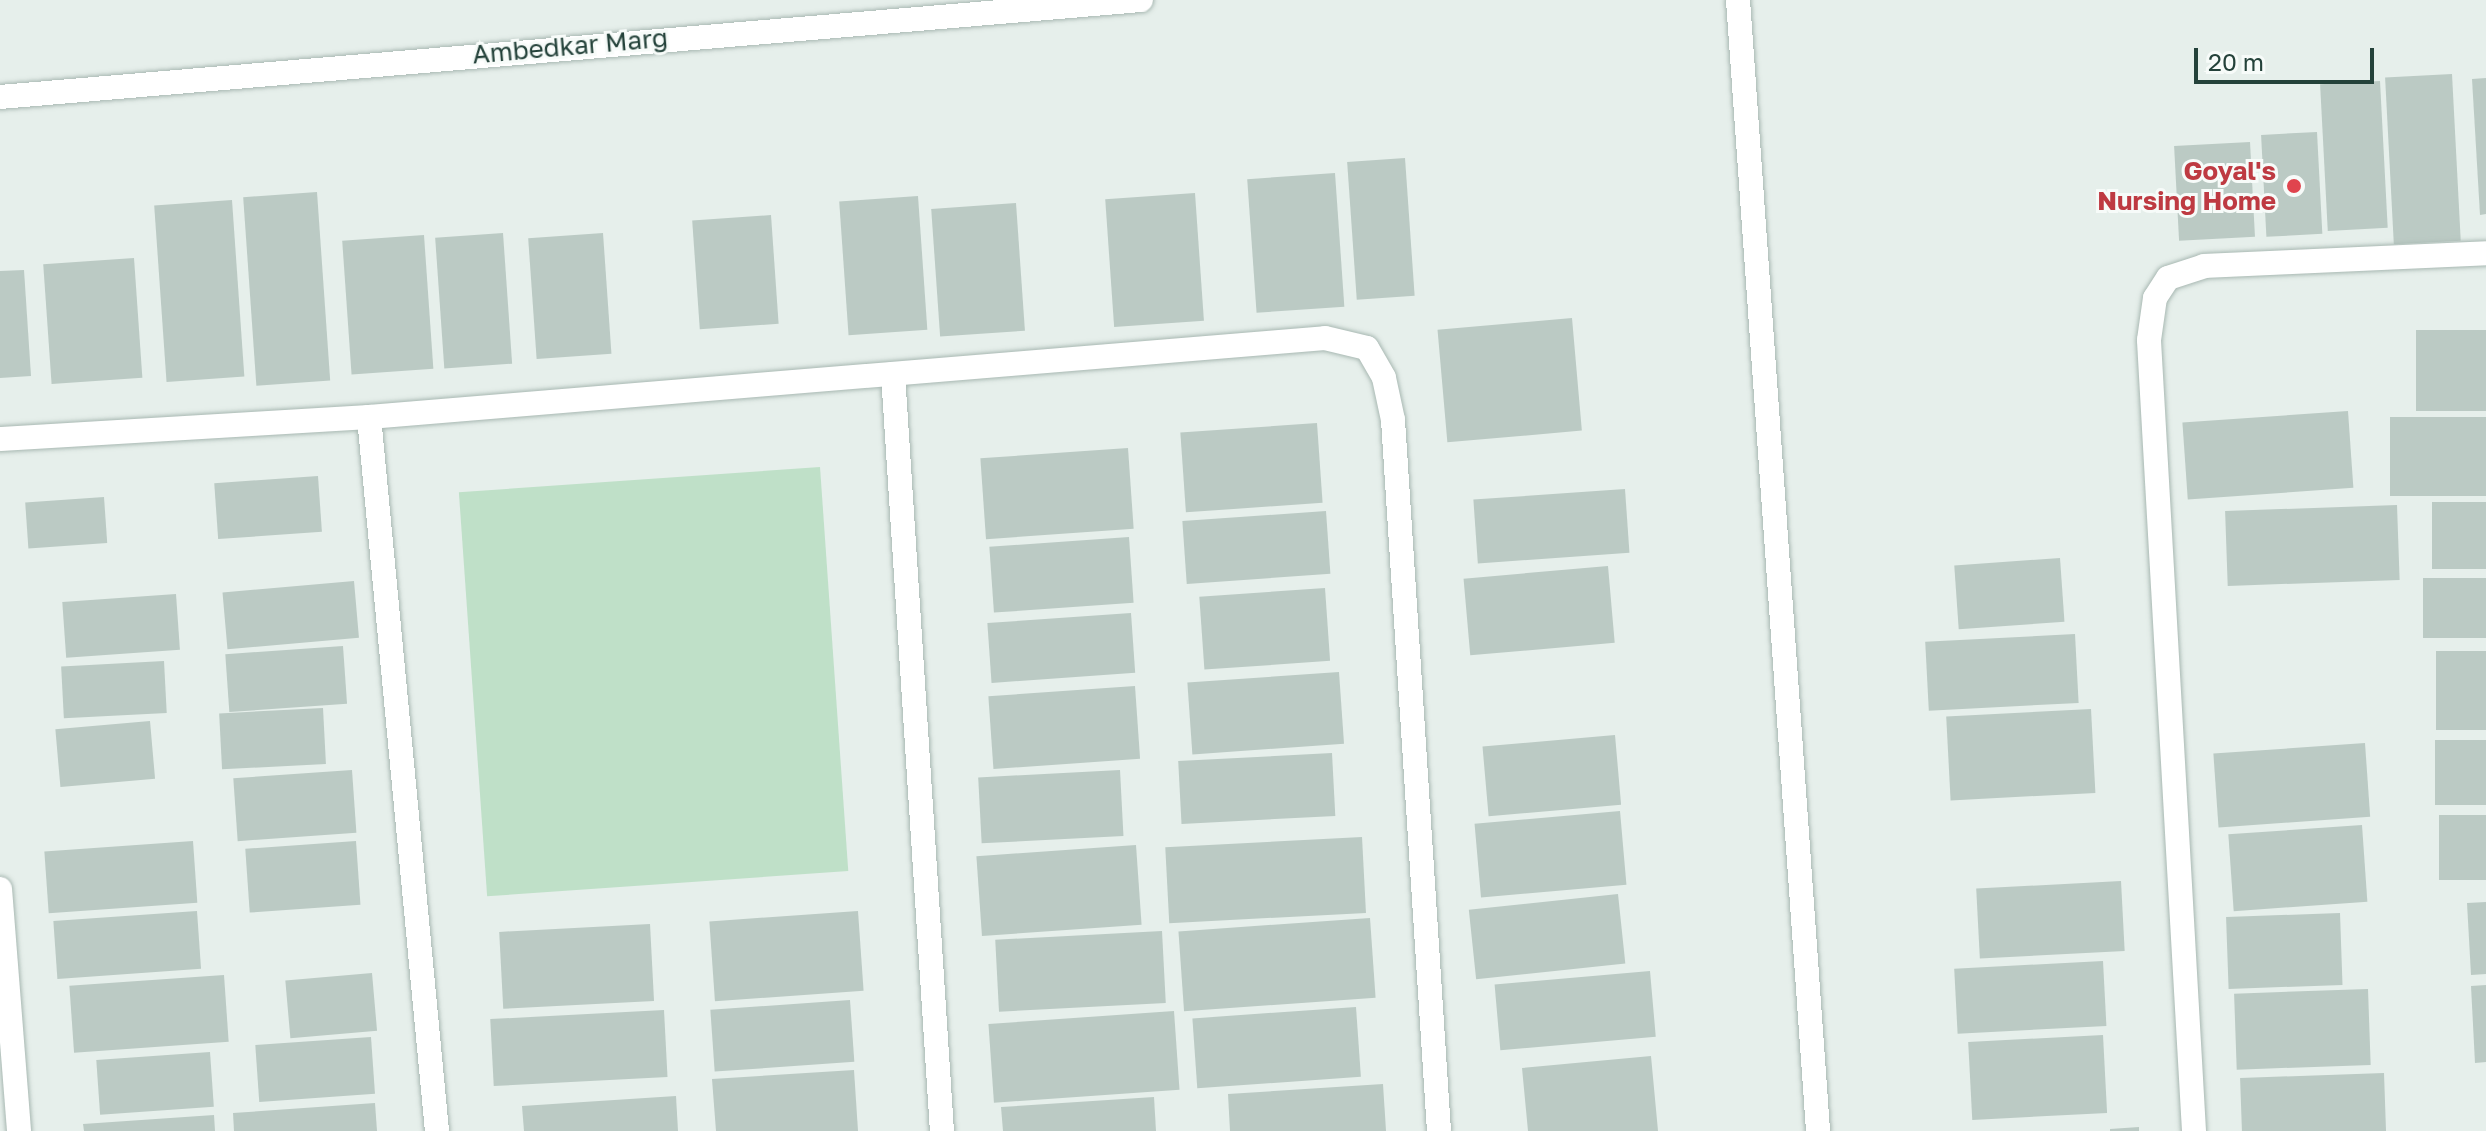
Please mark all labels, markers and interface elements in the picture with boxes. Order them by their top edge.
street label: Ambedkar Marg [471,22,669,70]
scale bar [2198,32,2378,82]
text: 20 m [2208,47,2264,76]
place label: Goyal's Nursing Home [2097,155,2276,216]
marker: Goyal's Nursing Home [2283,175,2305,197]

